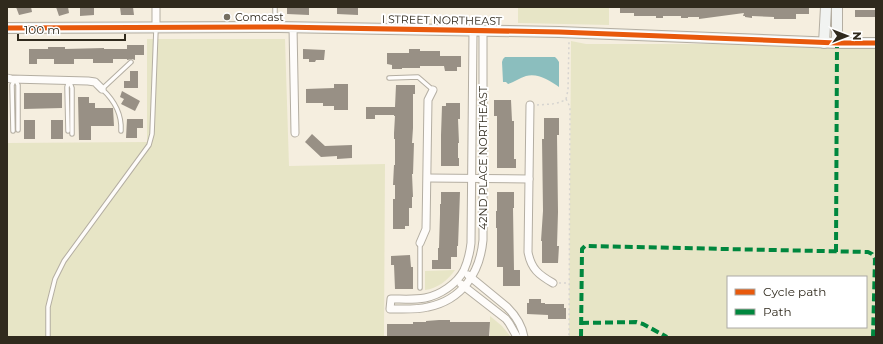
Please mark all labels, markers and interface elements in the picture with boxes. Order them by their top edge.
place label: Comcast [235,10,284,24]
marker: Comcast [222,12,232,22]
street label: I STREET NORTHEAST [382,12,503,28]
scale bar [18,16,125,42]
north arrow [827,16,867,56]
text: 100 m [24,22,60,37]
text: N [850,32,864,40]
street label: 42ND PLACE NORTHEAST [476,85,490,230]
legend [727,276,867,328]
text: Cycle path [763,284,826,299]
text: Path [763,304,792,319]

